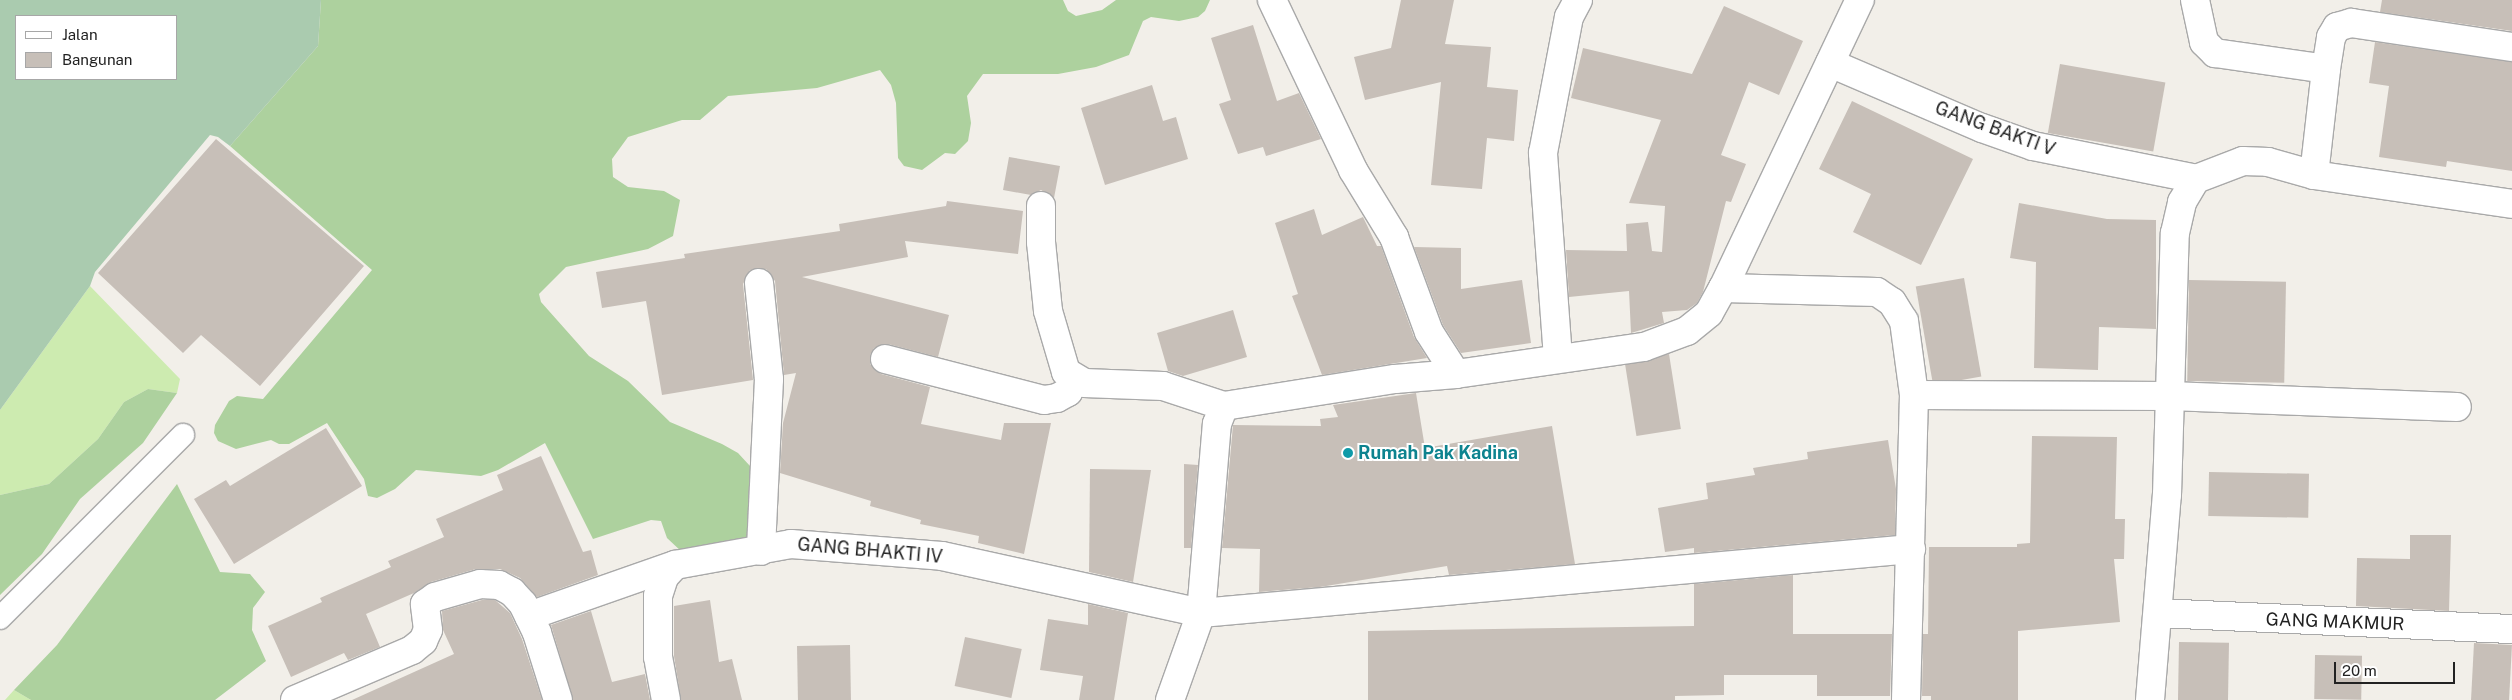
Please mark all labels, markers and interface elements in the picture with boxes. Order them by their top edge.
legend [15,15,178,80]
text: Jalan [62,26,98,43]
text: Bangunan [62,51,133,68]
street label: GANG BAKTI V [1932,97,2058,161]
place label: Rumah Pak Kadina [1358,442,1518,464]
marker: Rumah Pak Kadina [1342,447,1354,459]
street label: GANG BHAKTI IV [797,534,943,568]
street label: GANG MAKMUR [2265,609,2405,635]
scale bar [2337,652,2458,684]
text: 20 m [2342,662,2377,679]

